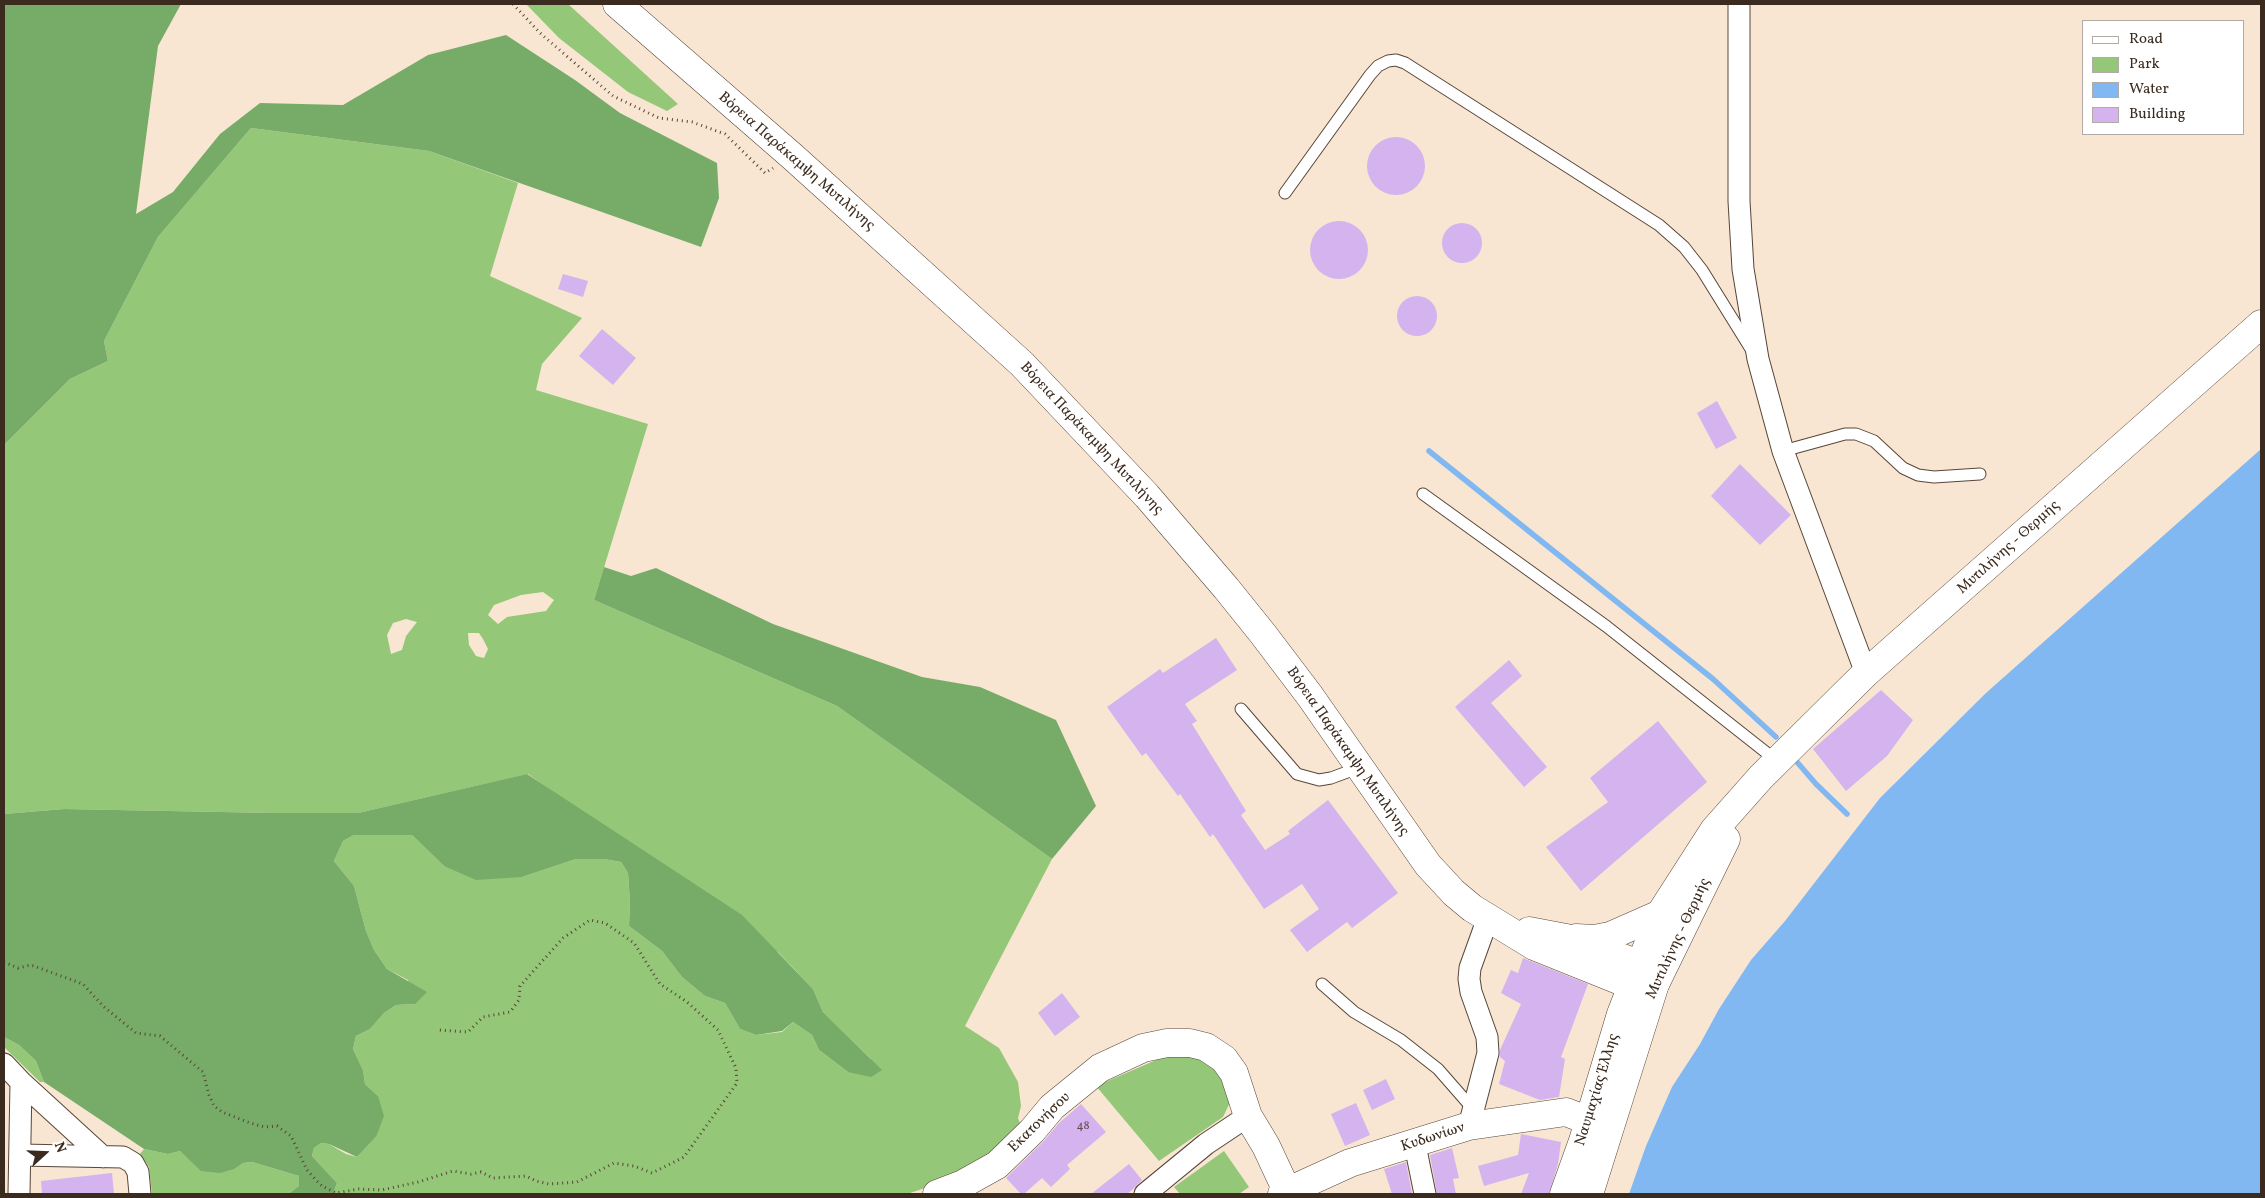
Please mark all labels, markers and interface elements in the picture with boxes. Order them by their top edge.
legend [2082,20,2245,135]
text: Road [2129,29,2163,50]
text: Park [2129,54,2160,75]
text: Water [2129,79,2169,100]
street label: Βόρεια Παράκαμψη Μυτιλήνης [714,89,878,235]
text: Building [2129,104,2185,125]
street label: Βόρεια Παράκαμψη Μυτιλήνης [1015,359,1167,519]
street label: Μυτιλήνης - Θερμής [1954,497,2064,599]
street label: Βόρεια Παράκαμψη Μυτιλήνης [1282,664,1412,840]
street label: Μυτιλήνης - Θερμής [1643,876,1715,1002]
street label: Ναυμαχίας Έλλης [1572,1032,1624,1148]
street label: Εκατονήσου [1005,1089,1075,1157]
street label: Κυδωνίων [1399,1119,1467,1157]
house number: 48 [1076,1120,1090,1134]
north arrow [20,1128,70,1178]
text: N [49,1140,70,1156]

